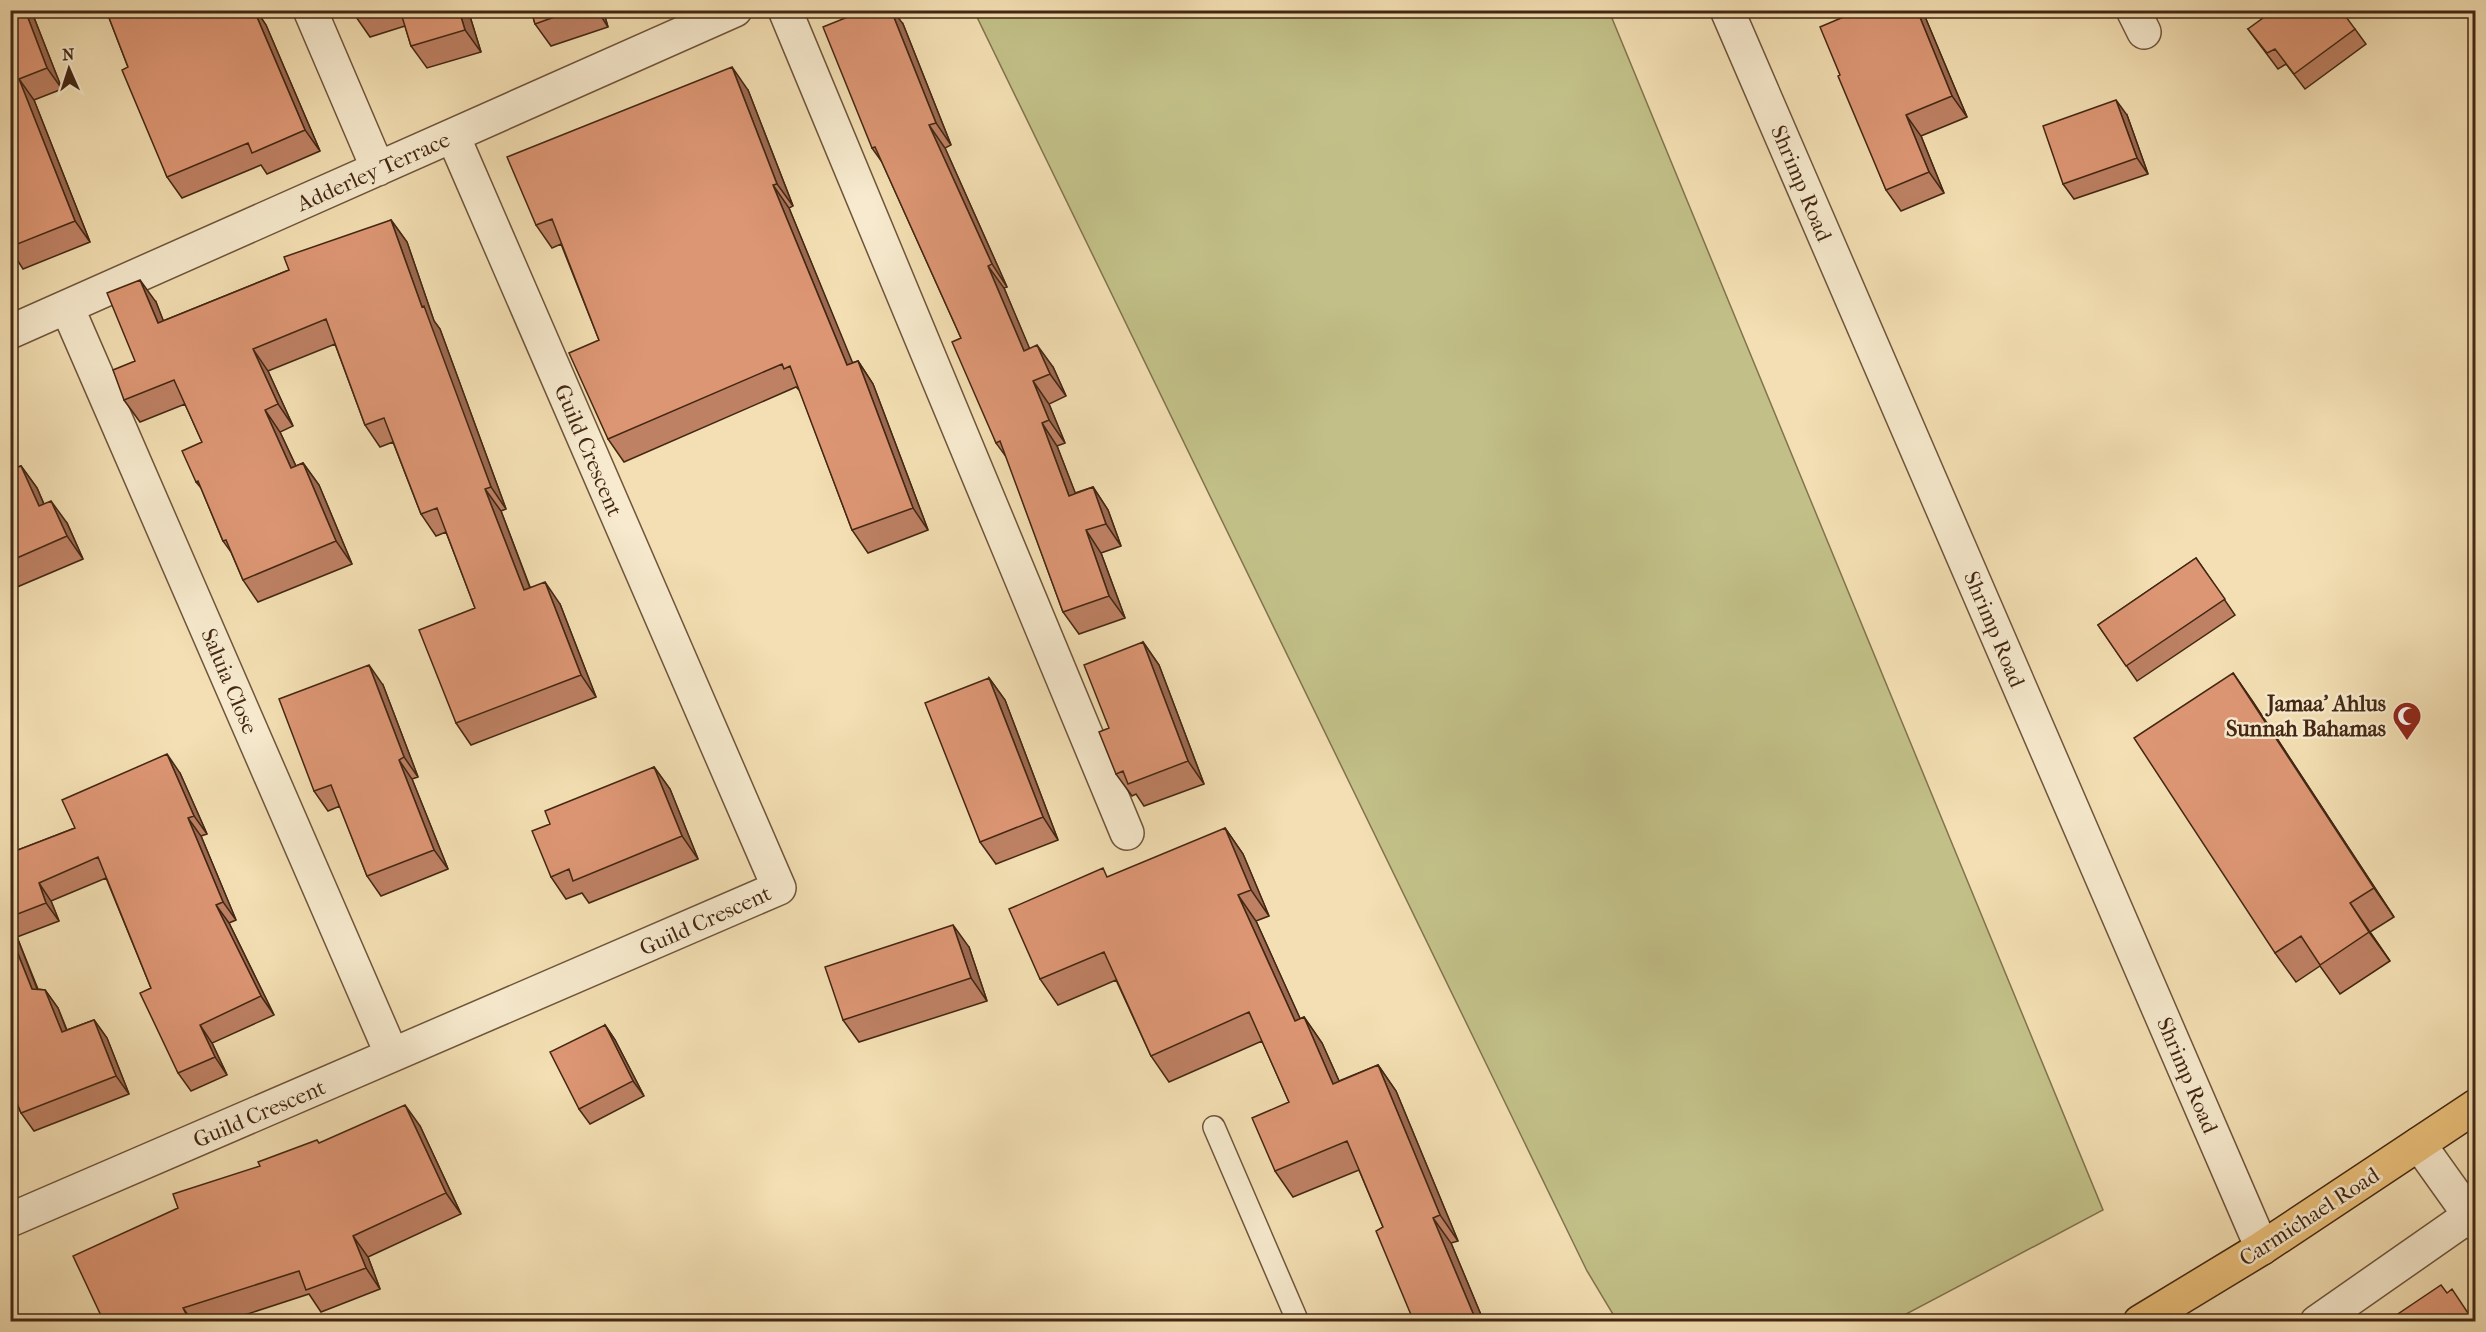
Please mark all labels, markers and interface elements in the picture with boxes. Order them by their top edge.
north arrow [39,39,99,99]
text: N [62,45,76,64]
street label: Shrimp Road [1765,121,1838,246]
street label: Adderley Terrace [292,127,454,218]
street label: Guild Crescent [549,380,628,521]
street label: Shrimp Road [1958,567,2031,692]
street label: Saluia Close [195,625,263,738]
place label: Jamaa' Ahlus Sunnah Bahamas [2226,691,2386,742]
mosque icon: Jamaa' Ahlus Sunnah Bahamas [2391,700,2423,742]
street label: Guild Crescent [636,880,775,961]
street label: Shrimp Road [2151,1013,2224,1138]
street label: Guild Crescent [189,1074,330,1153]
street label: Carmichael Road [2235,1161,2385,1272]

